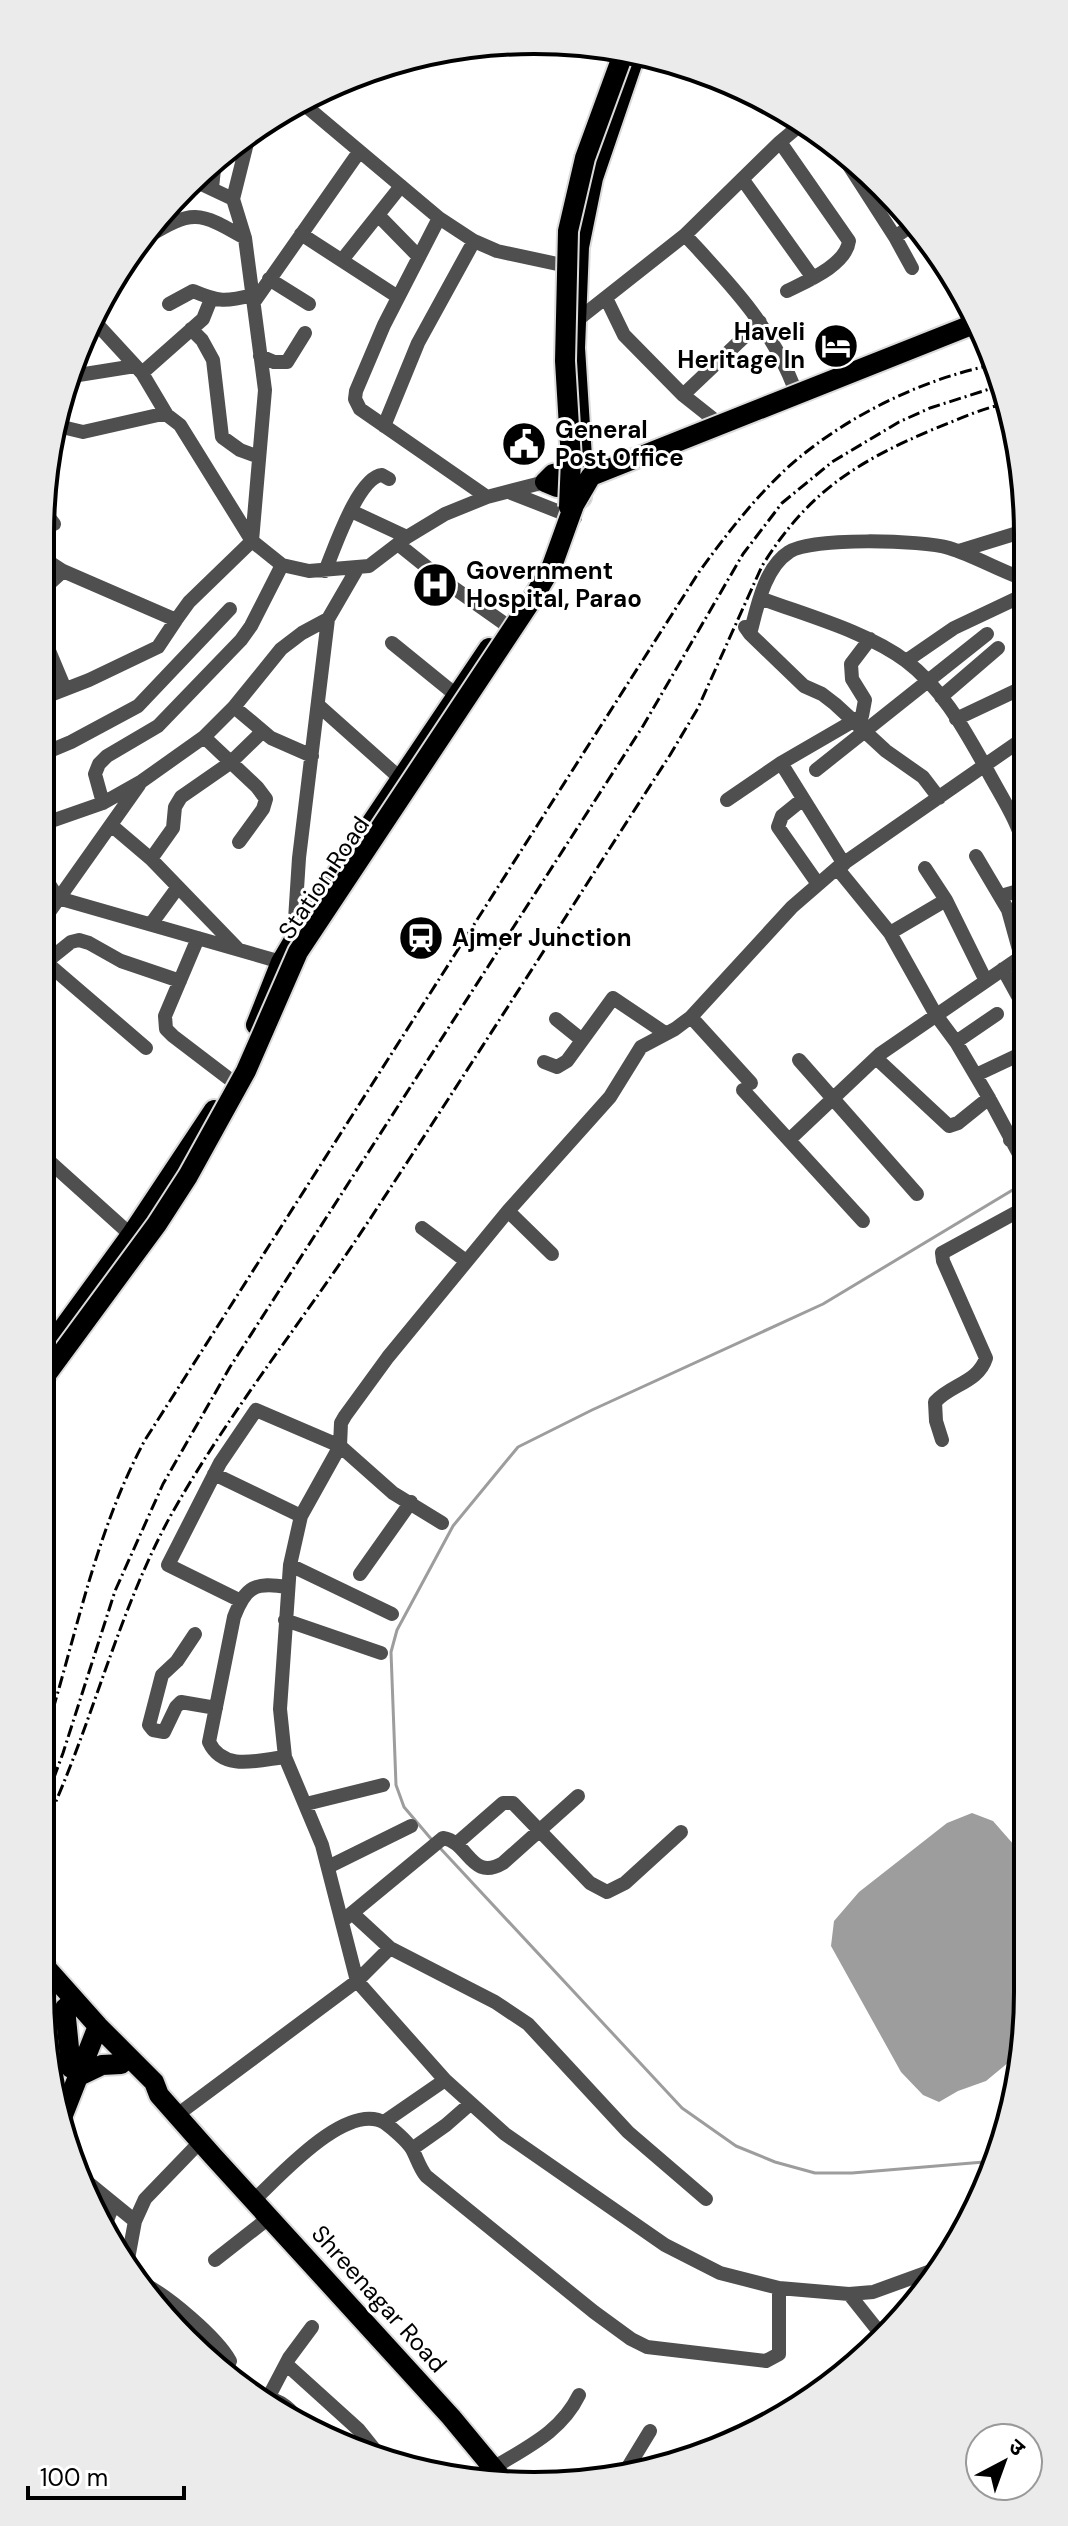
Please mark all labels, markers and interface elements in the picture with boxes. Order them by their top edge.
place label: Haveli Heritage In [677,316,805,375]
hotel icon: Haveli Heritage In [812,322,860,370]
place label: General Post Office [555,414,684,473]
public building icon: General Post Office [500,420,548,468]
place label: Government Hospital, Parao [466,555,642,614]
hospital icon: Government Hospital, Parao [411,561,459,609]
street label: Station Road [271,810,376,945]
station icon: Ajmer Junction [397,914,445,962]
place label: Ajmer Junction [452,922,632,953]
street label: Shreenagar Road [305,2219,454,2379]
north arrow [964,2422,1044,2502]
text: उ [1002,2432,1032,2463]
scale bar [28,2450,184,2500]
text: 100 m [40,2462,108,2493]

